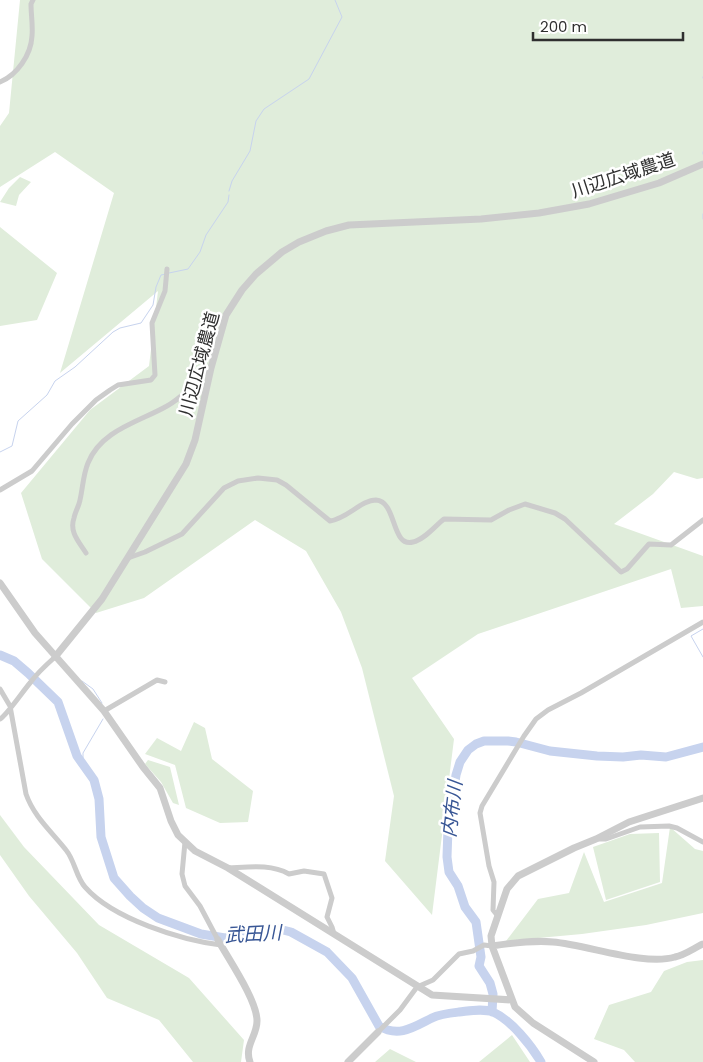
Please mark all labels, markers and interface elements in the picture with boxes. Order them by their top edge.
scale bar [533,10,683,42]
text: 200 m [540,16,587,37]
street label: 川辺広域農道 [568,146,678,204]
street label: 川辺広域農道 [173,309,225,419]
water label: 内布川 [435,777,469,839]
water label: 武田川 [224,919,284,949]

